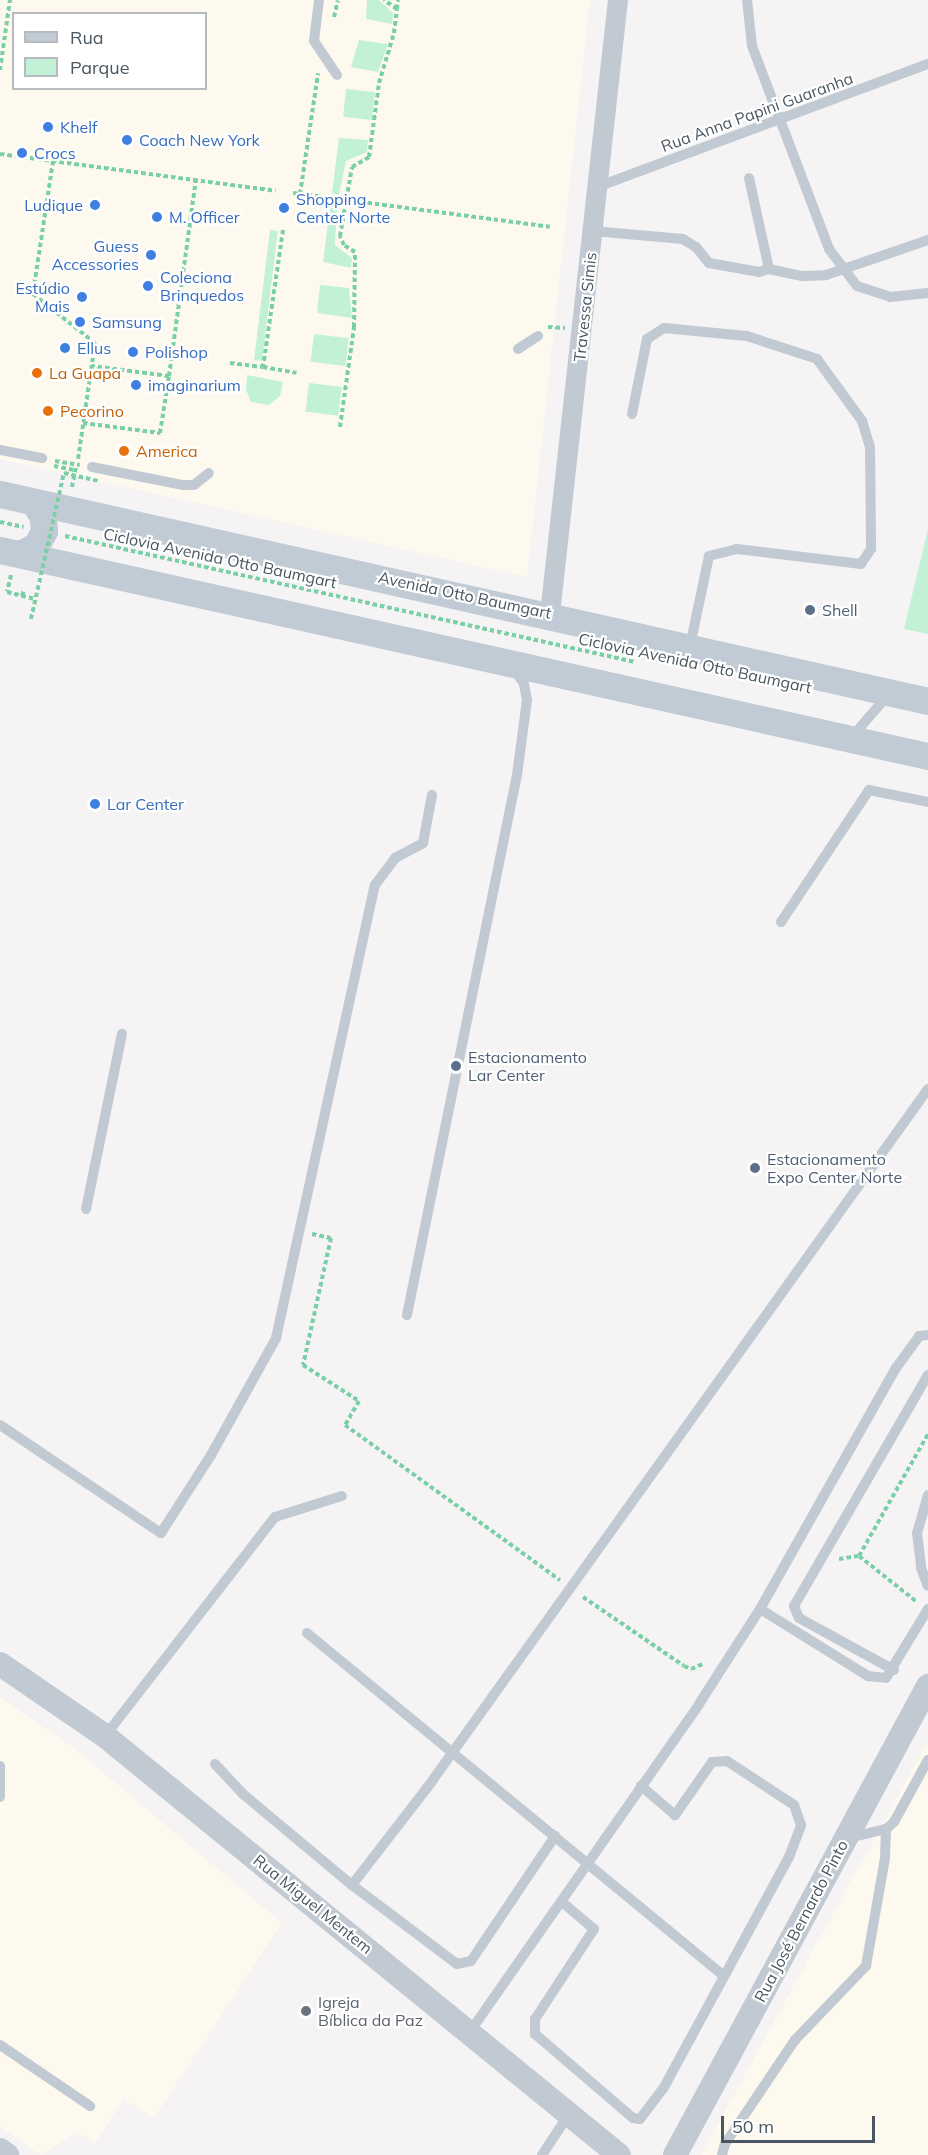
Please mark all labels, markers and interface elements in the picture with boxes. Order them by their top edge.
legend [12,12,207,90]
text: Rua [70,26,104,49]
text: Parque [70,56,129,79]
street label: Rua Anna Papini Guaranha [658,68,856,156]
place label: Khelf [60,117,97,137]
marker: Khelf [41,120,55,134]
place label: Coach New York [139,130,260,150]
marker: Coach New York [120,133,134,147]
place label: Crocs [34,143,76,163]
marker: Crocs [15,146,29,160]
place label: Shopping Center Norte [296,189,390,227]
place label: Ludique [24,195,83,215]
marker: Ludique [88,198,102,212]
marker: Shopping Center Norte [277,201,291,215]
place label: M. Officer [169,207,240,227]
marker: M. Officer [150,210,164,224]
place label: Guess Accessories [52,236,139,274]
marker: Guess Accessories [144,248,158,262]
street label: Travessa Simis [570,251,600,363]
place label: Coleciona Brinquedos [160,267,244,305]
place label: Estúdio Mais [15,278,70,316]
marker: Coleciona Brinquedos [141,279,155,293]
marker: Estúdio Mais [75,290,89,304]
place label: Samsung [92,312,162,332]
marker: Samsung [73,315,87,329]
place label: Ellus [77,338,111,358]
marker: Ellus [58,341,72,355]
place label: Polishop [145,342,208,362]
marker: Polishop [126,345,140,359]
place label: La Guapa [49,363,121,383]
marker: La Guapa [30,366,44,380]
place label: imaginarium [148,375,241,395]
marker: imaginarium [129,378,143,392]
place label: Pecorino [60,401,124,421]
marker: Pecorino [41,404,55,418]
place label: America [136,441,198,461]
marker: America [117,444,131,458]
street label: Ciclovia Avenida Otto Baumgart [102,524,338,592]
street label: Avenida Otto Baumgart [377,567,553,623]
place label: Shell [822,600,858,620]
marker: Shell [803,603,817,617]
street label: Ciclovia Avenida Otto Baumgart [577,629,813,697]
place label: Lar Center [107,794,184,814]
marker: Lar Center [88,797,102,811]
place label: Estacionamento Lar Center [468,1047,587,1085]
marker: Estacionamento Lar Center [449,1059,463,1073]
place label: Estacionamento Expo Center Norte [767,1149,902,1187]
marker: Estacionamento Expo Center Norte [748,1161,762,1175]
street label: Rua José Bernardo Pinto [750,1837,852,2005]
street label: Rua Miguel Mentem [250,1850,376,1958]
place label: Igreja Bíblica da Paz [318,1992,423,2030]
marker: Igreja Bíblica da Paz [299,2004,313,2018]
scale bar [724,2104,878,2142]
text: 50 m [732,2115,774,2138]

